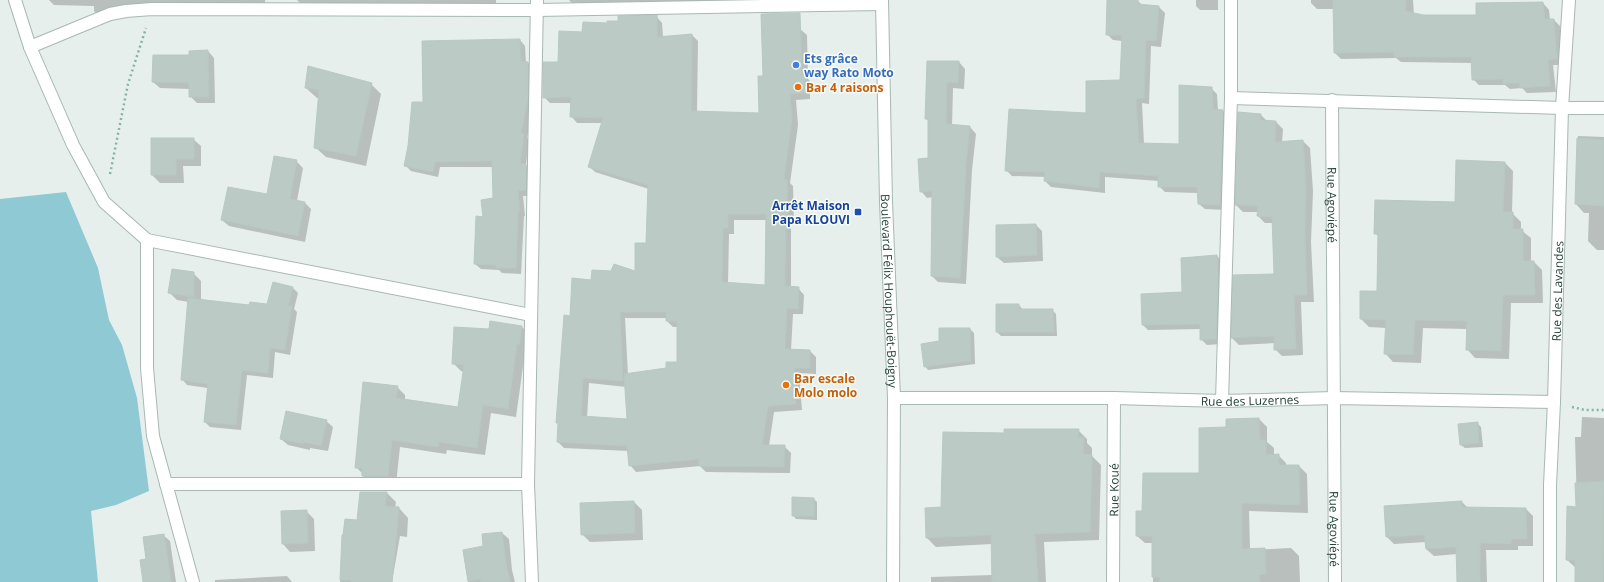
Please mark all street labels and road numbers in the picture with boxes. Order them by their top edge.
street label: Rue Agoviépé [1324,167,1341,243]
street label: Boulevard Félix Houphouët-Boigny [877,194,902,389]
street label: Rue des Lavandes [1547,240,1567,342]
street label: Rue des Luzernes [1201,390,1300,410]
street label: Rue Koué [1105,463,1122,517]
street label: Rue Agoviépé [1326,491,1343,567]

